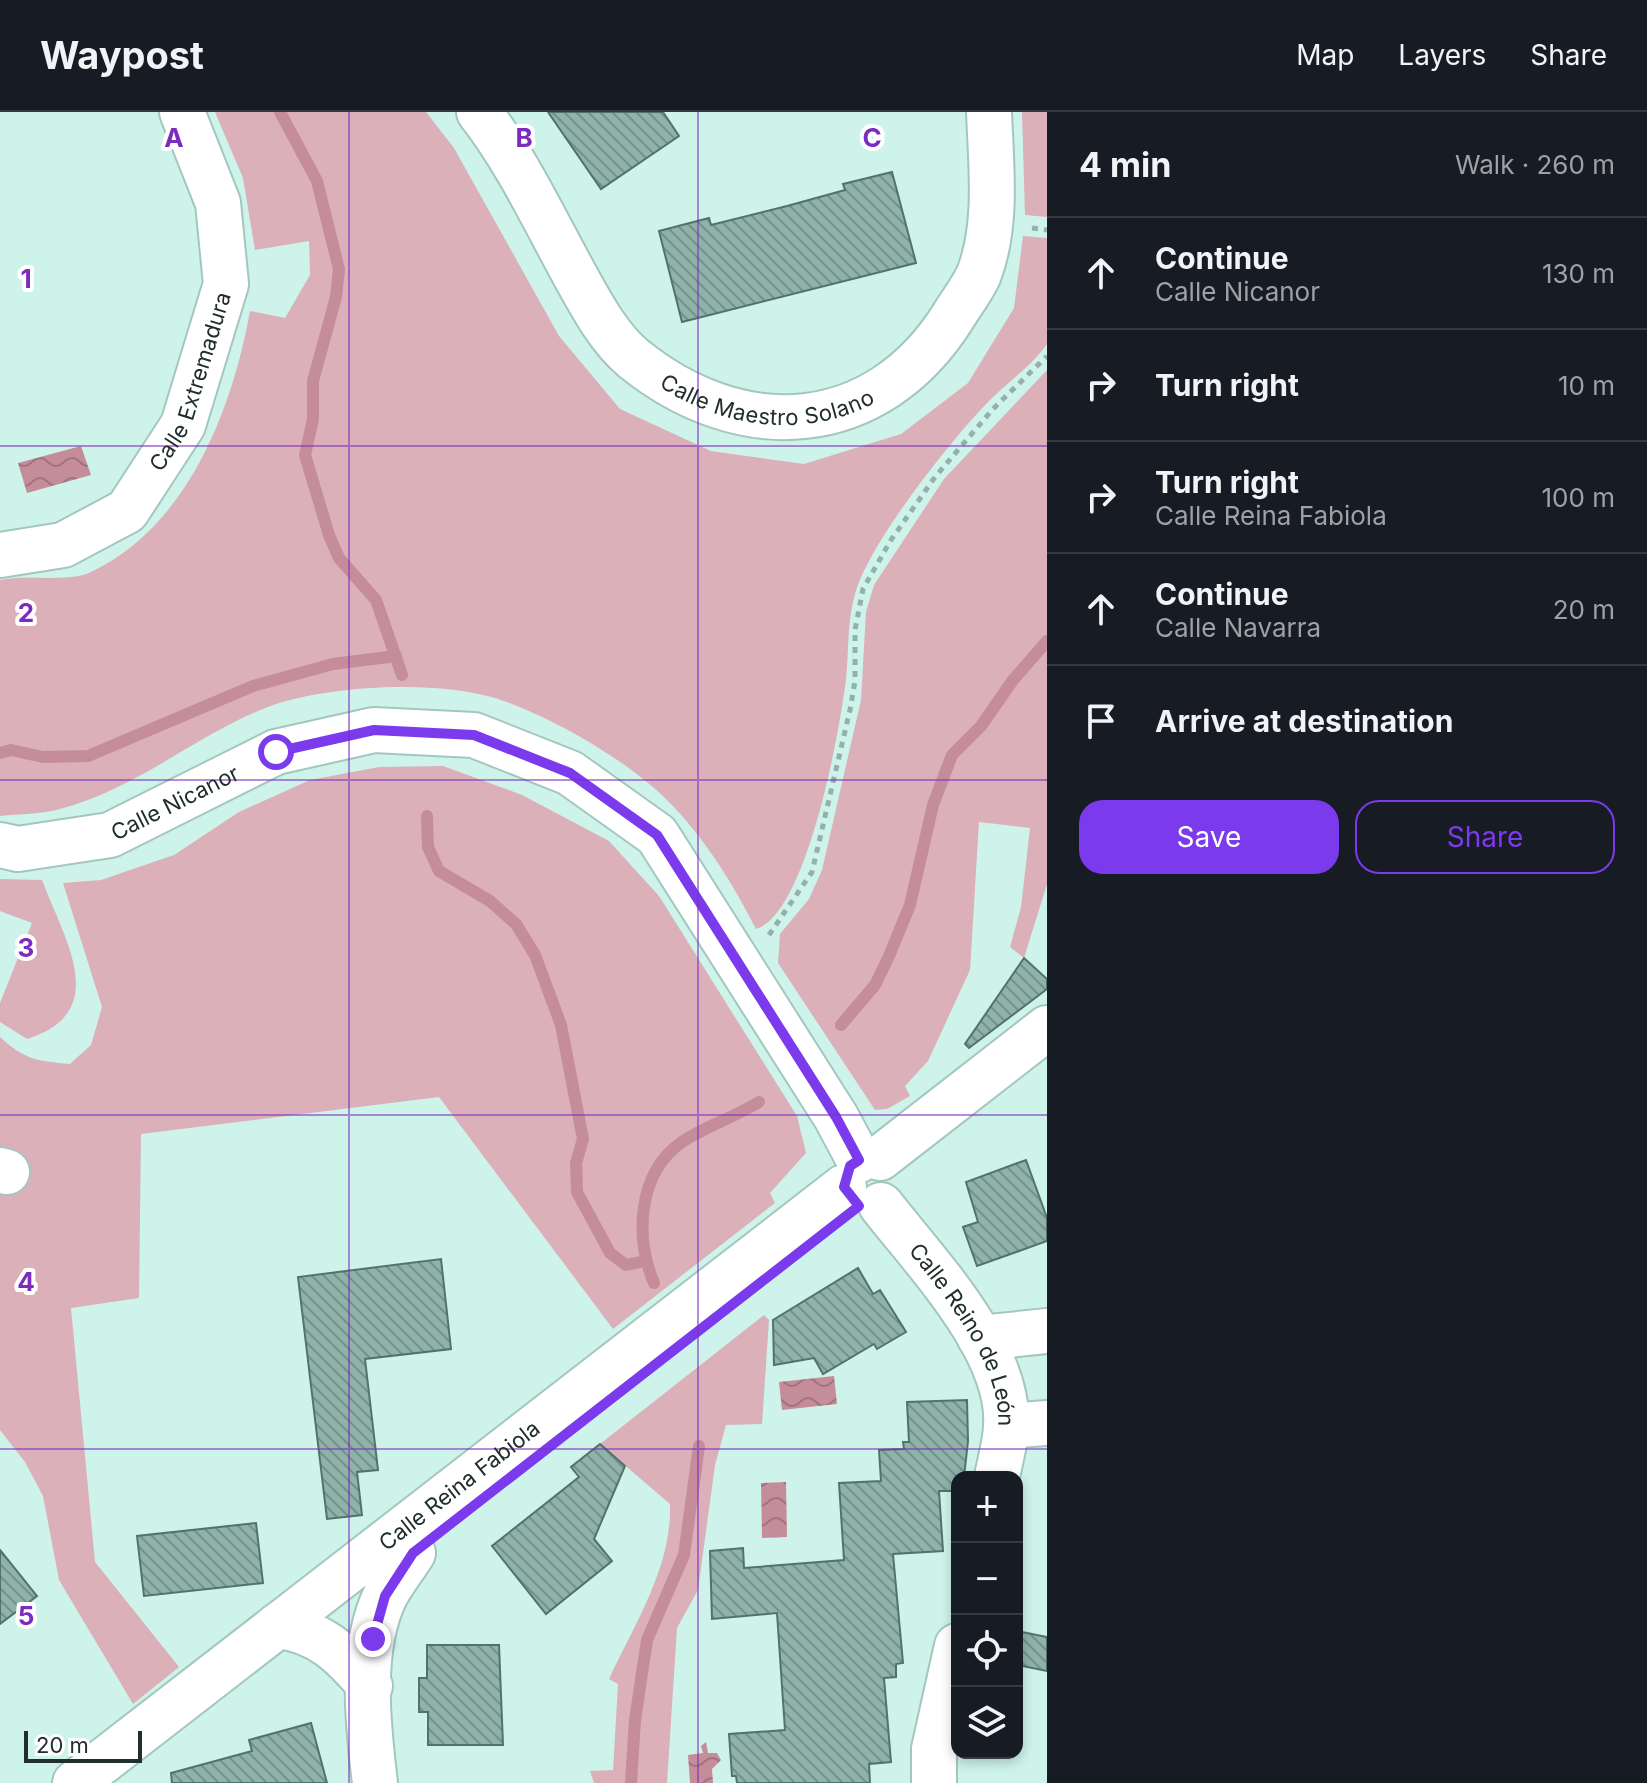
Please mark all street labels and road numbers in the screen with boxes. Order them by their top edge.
street label: Calle Extremadura [144,289,236,476]
street label: Calle Maestro Solano [656,368,878,430]
street label: Calle Nicanor [107,760,243,845]
street label: Calle Reino de León [904,1238,1019,1426]
street label: Calle Reina Fabiola [374,1415,545,1556]

